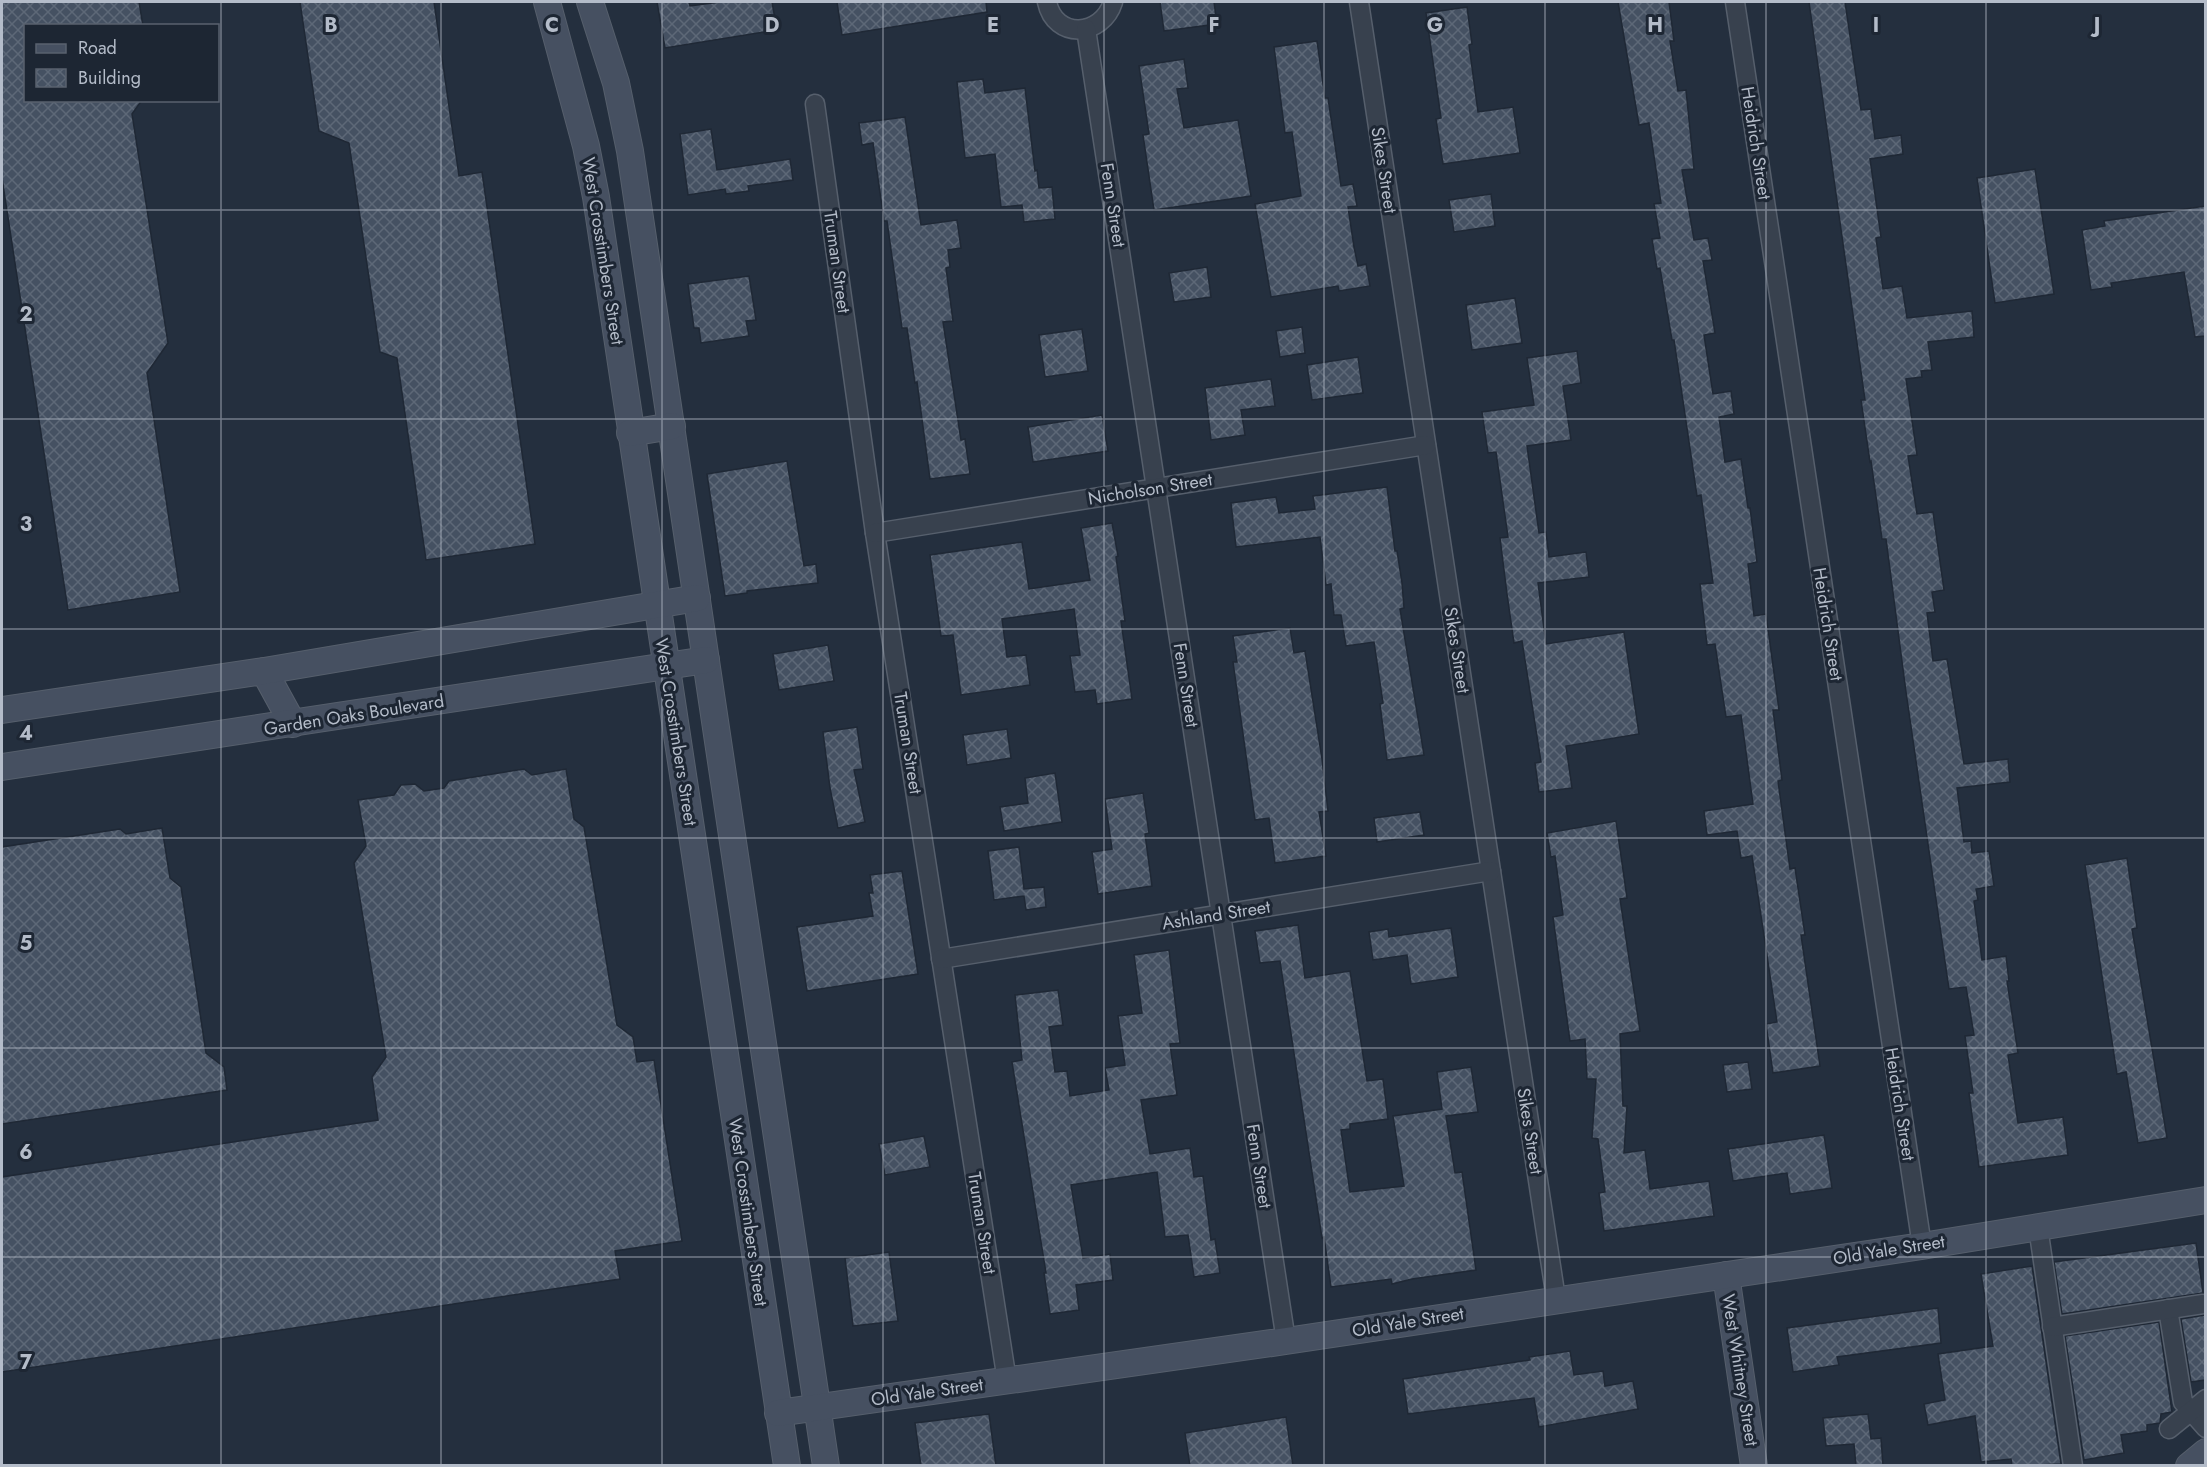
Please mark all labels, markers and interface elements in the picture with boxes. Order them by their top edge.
text: B [324,11,338,40]
text: C [545,11,559,40]
text: D [765,11,779,40]
text: E [987,11,999,40]
text: F [1208,11,1220,40]
text: G [1427,11,1443,40]
text: H [1647,11,1663,40]
text: I [1873,11,1879,40]
text: J [2090,11,2100,40]
legend [24,24,219,102]
text: Road [78,35,117,61]
text: Building [78,65,141,91]
street label: Heidrich Street [1734,84,1778,202]
street label: Sikes Street [1364,125,1404,216]
street label: West Crosstimbers Street [575,155,631,347]
street label: Fenn Street [1094,161,1133,250]
street label: Truman Street [817,209,857,315]
text: 2 [19,300,33,329]
street label: Nicholson Street [1086,466,1215,512]
text: 3 [20,510,32,539]
street label: Heidrich Street [1806,565,1850,683]
street label: Sikes Street [1437,605,1477,696]
street label: West Crosstimbers Street [648,636,704,828]
street label: Fenn Street [1167,641,1206,730]
street label: Garden Oaks Boulevard [262,688,446,742]
street label: Truman Street [887,690,929,797]
text: 4 [19,719,33,748]
street label: Ashland Street [1160,893,1273,936]
text: 5 [20,929,33,958]
street label: Heidrich Street [1878,1045,1922,1163]
street label: Sikes Street [1510,1086,1550,1177]
street label: West Crosstimbers Street [722,1116,774,1308]
street label: Fenn Street [1240,1122,1279,1211]
text: 6 [19,1138,33,1167]
street label: Truman Street [961,1170,1003,1277]
street label: Old Yale Street [1831,1228,1947,1272]
street label: West Whitney Street [1715,1292,1765,1449]
street label: Old Yale Street [1350,1300,1466,1344]
text: 7 [20,1348,33,1377]
street label: Old Yale Street [869,1371,985,1413]

